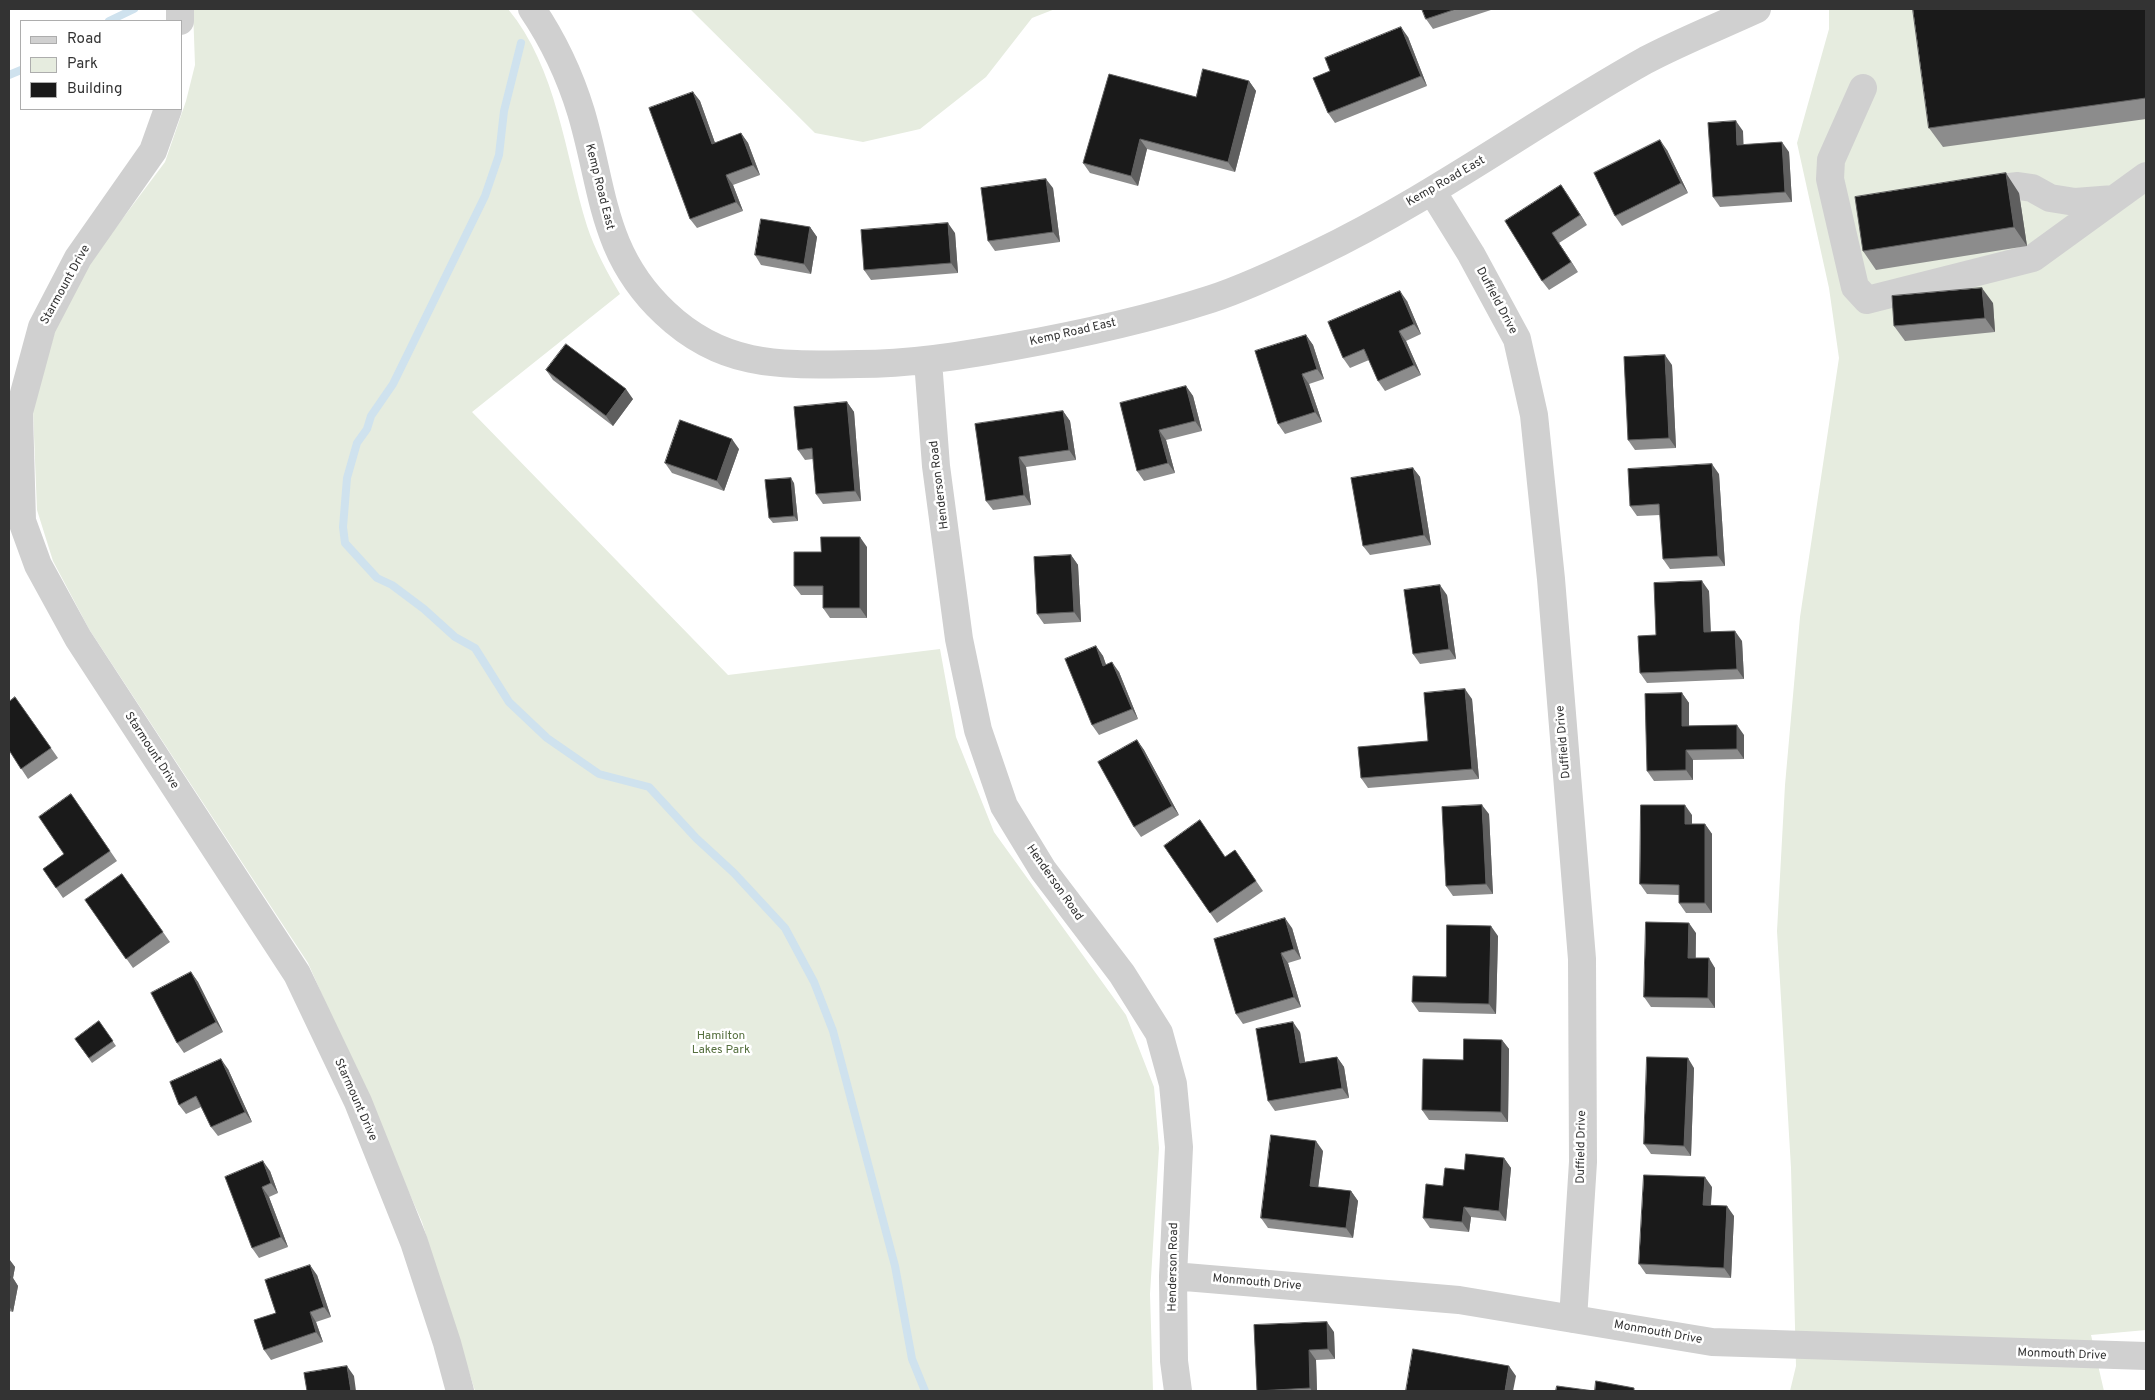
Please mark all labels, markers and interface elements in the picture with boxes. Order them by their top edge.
legend [20,20,182,110]
text: Road [67,30,102,49]
text: Park [67,55,98,74]
text: Building [67,80,122,99]
street label: Kemp Road East [581,142,617,232]
street label: Kemp Road East [1404,154,1488,210]
street label: Starmount Drive [38,243,94,327]
street label: Duffield Drive [1472,265,1520,337]
street label: Kemp Road East [1028,316,1118,350]
street label: Henderson Road [927,440,953,530]
street label: Duffield Drive [1554,705,1574,779]
street label: Starmount Drive [121,710,181,792]
street label: Henderson Road [1022,842,1086,924]
park label: Hamilton Lakes Park [692,1030,750,1058]
street label: Starmount Drive [330,1057,380,1143]
street label: Duffield Drive [1574,1110,1590,1184]
street label: Henderson Road [1166,1222,1182,1312]
street label: Monmouth Drive [1212,1272,1302,1294]
street label: Monmouth Drive [1613,1318,1703,1348]
street label: Monmouth Drive [2017,1346,2107,1364]

